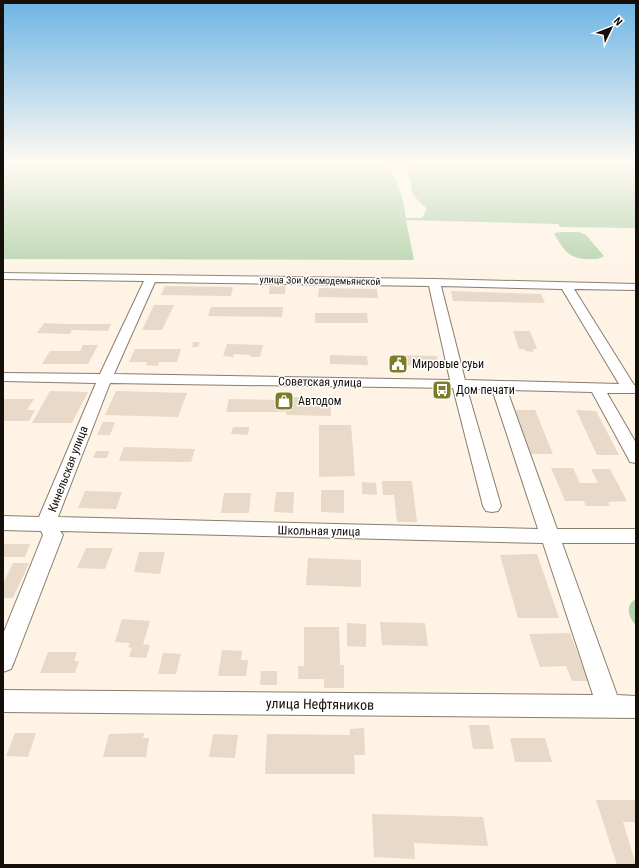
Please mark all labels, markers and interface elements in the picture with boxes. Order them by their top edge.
north arrow [591,8,631,48]
text: N [611,15,625,29]
street label: улица Зои Космодемьянской [259,274,381,287]
public building icon: Мировые суьи [387,353,409,375]
place label: Мировые суьи [412,357,484,371]
street label: Советская улица [278,374,362,390]
bus stop icon: Дом печати [431,379,453,401]
place label: Дом печати [456,383,515,397]
shop icon: Автодом [273,390,295,412]
place label: Автодом [298,394,342,408]
street label: Кинельская улица [45,424,91,514]
street label: Школьная улица [278,523,361,539]
street label: улица Нефтяников [266,695,374,713]

